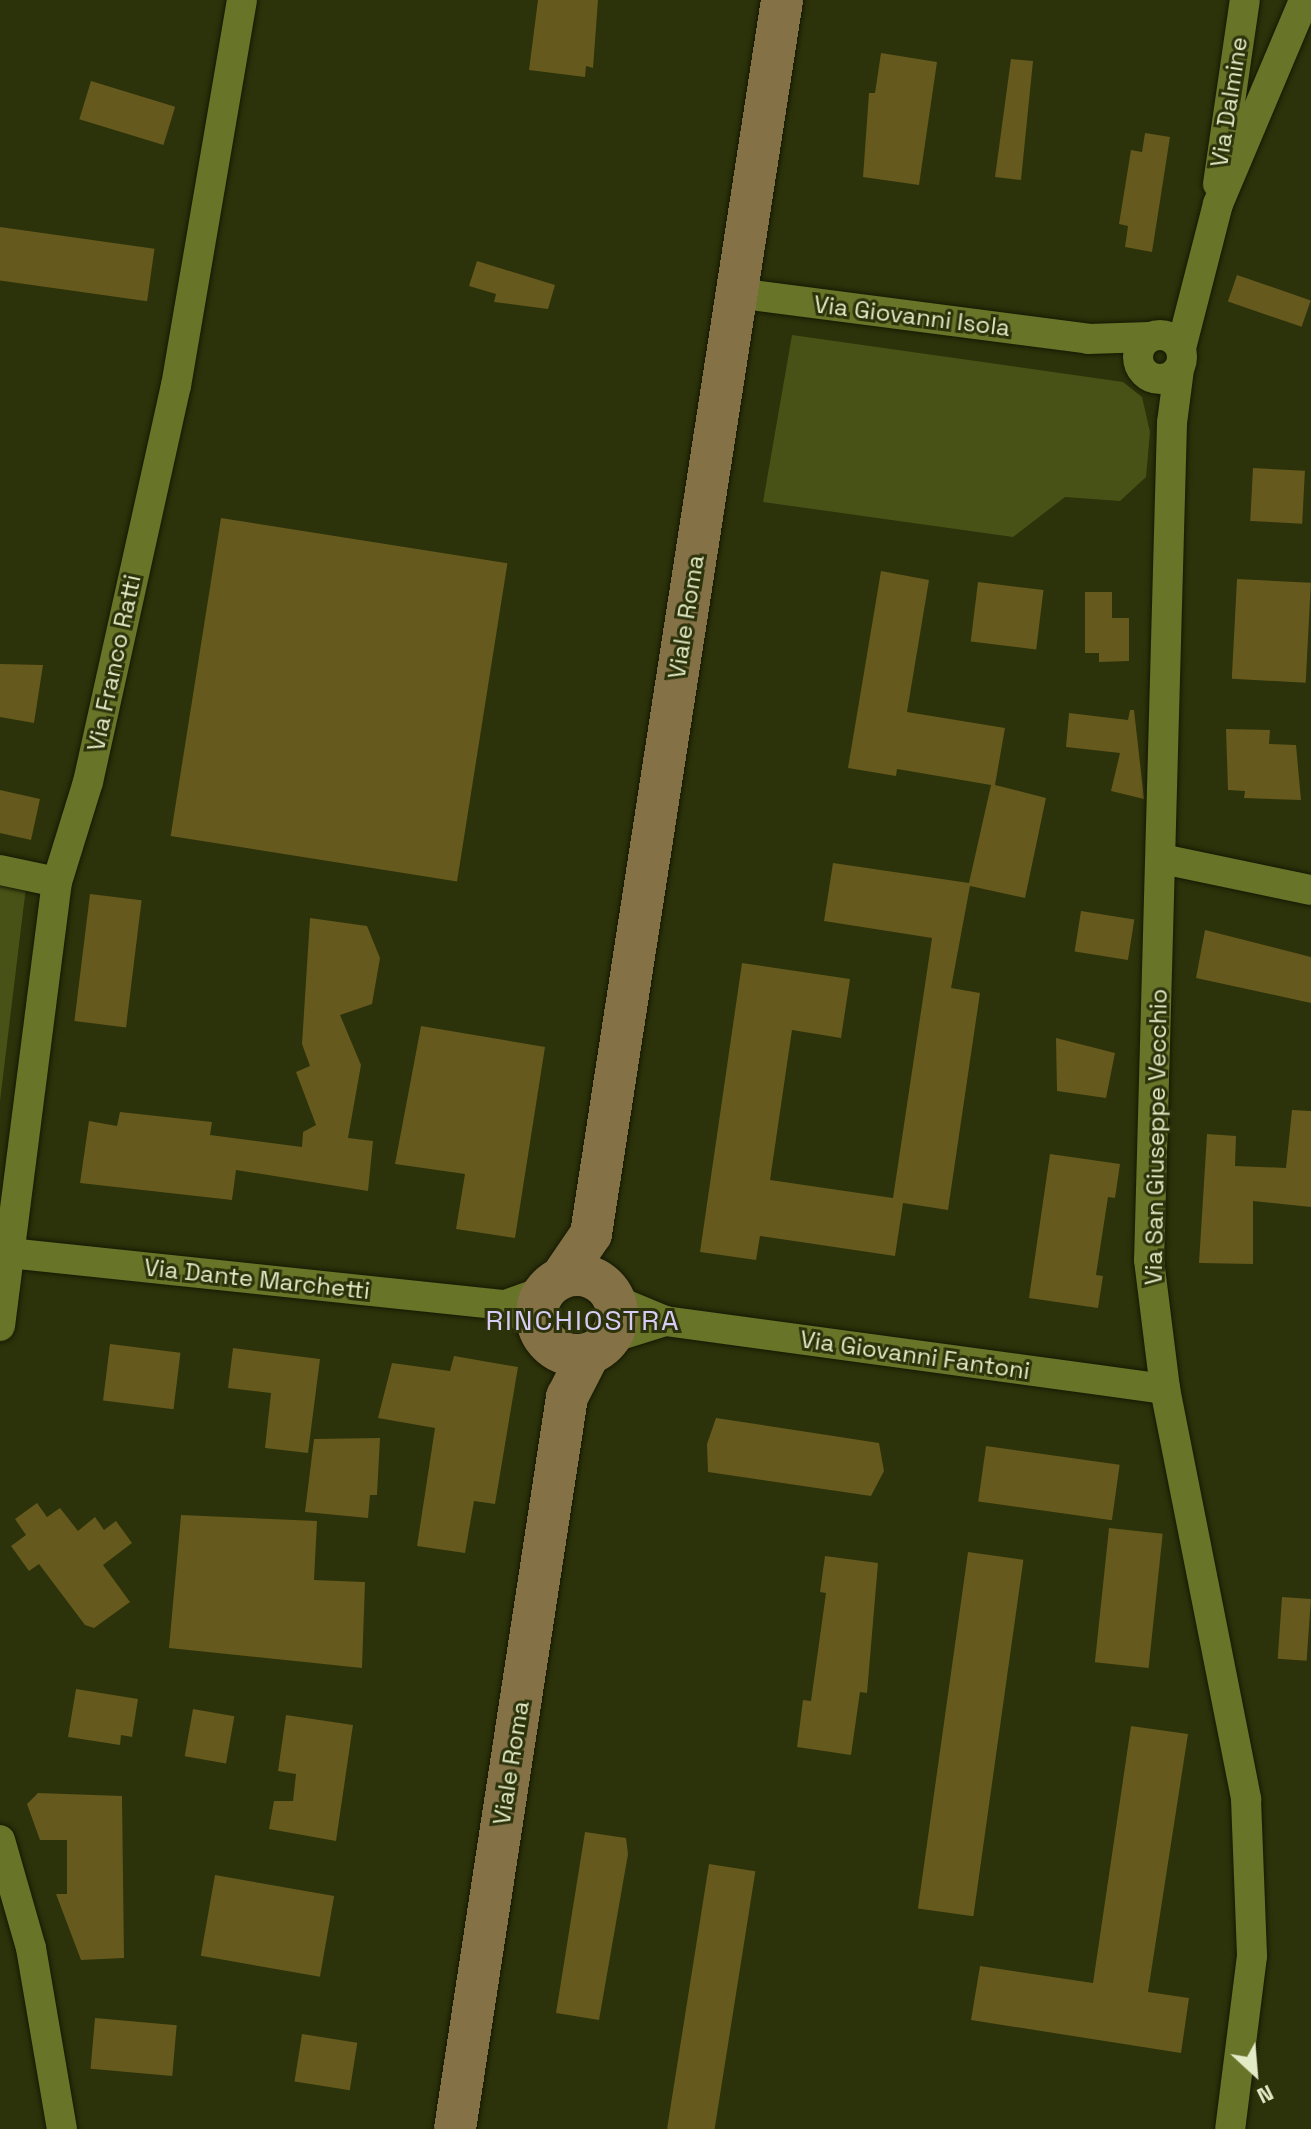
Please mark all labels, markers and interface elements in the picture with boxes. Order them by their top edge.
street label: Via Dalmine [1204,35,1254,169]
street label: Via Giovanni Isola [812,290,1012,342]
street label: Viale Roma [662,553,710,681]
street label: Via Franco Ratti [81,572,147,754]
street label: Via San Giuseppe Vecchio [1139,988,1173,1286]
street label: Via Dante Marchetti [143,1253,371,1305]
district label: RINCHIOSTRA [485,1303,681,1337]
street label: Via Giovanni Fantoni [798,1325,1032,1385]
street label: Viale Roma [487,1699,535,1827]
north arrow [1215,2033,1295,2113]
text: N [1253,2079,1278,2110]

